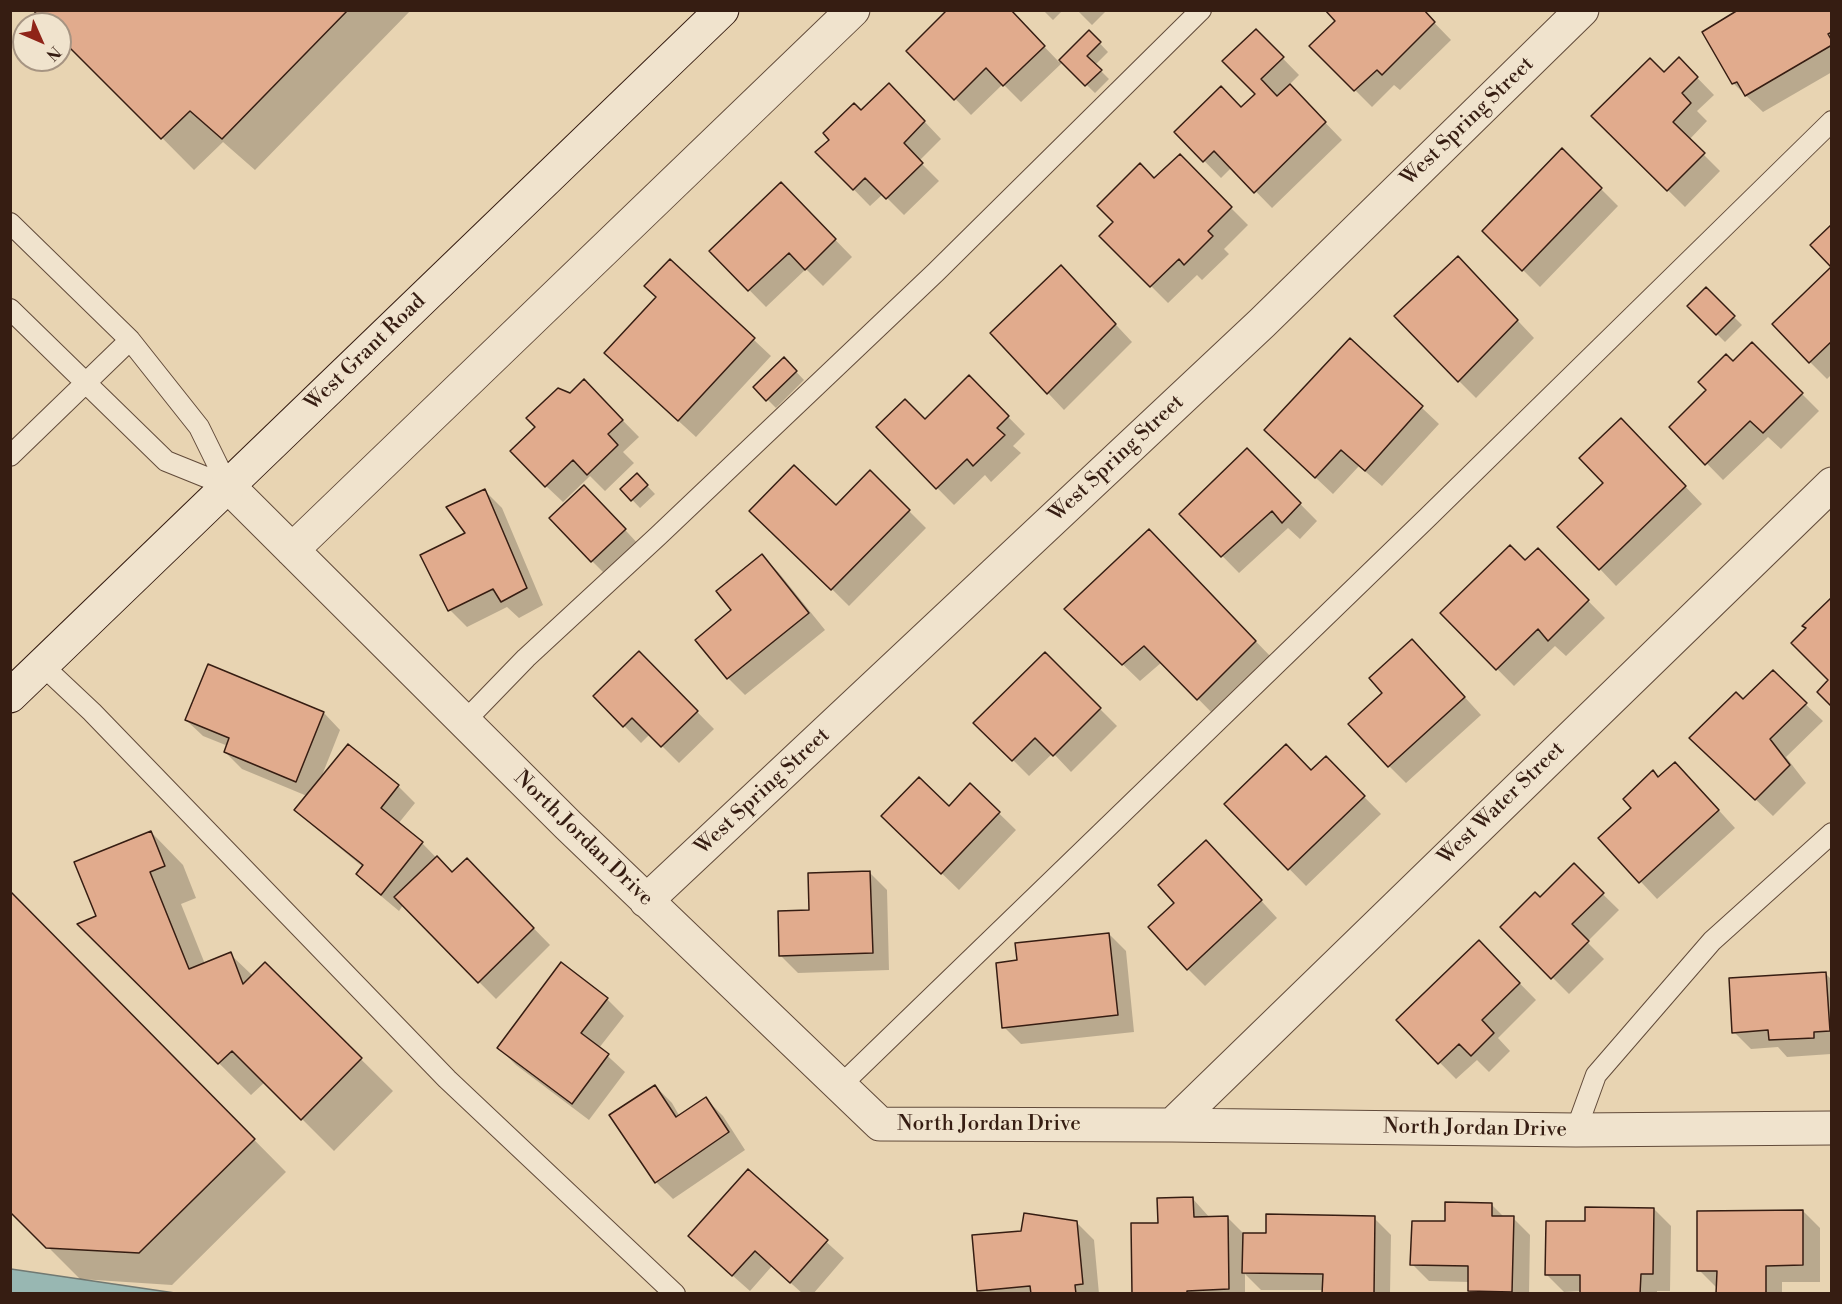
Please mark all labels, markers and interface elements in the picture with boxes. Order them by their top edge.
north arrow [12,12,72,72]
text: N [42,42,65,65]
street label: West Spring Street [1396,52,1540,192]
street label: West Grant Road [301,289,431,417]
street label: West Spring Street [1044,390,1190,528]
street label: West Spring Street [690,723,836,861]
street label: West Water Street [1434,737,1570,871]
street label: North Jordan Drive [508,766,658,912]
street label: North Jordan Drive [897,1112,1081,1138]
street label: North Jordan Drive [1383,1115,1567,1143]

